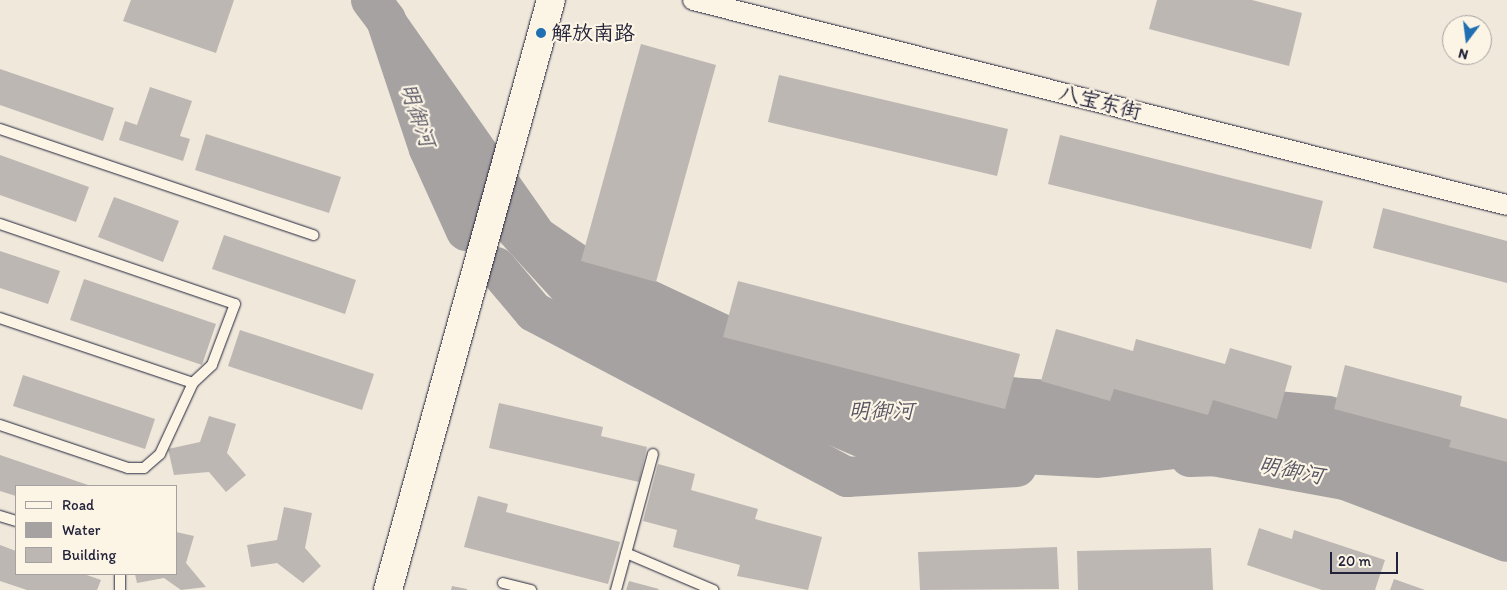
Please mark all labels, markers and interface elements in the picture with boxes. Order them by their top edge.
north arrow [1442,15,1492,65]
place label: 解放南路 [551,20,635,46]
marker: 解放南路 [535,27,547,39]
text: N [1456,45,1470,63]
water label: 明御河 [395,80,441,150]
street label: 八宝东街 [1056,80,1144,124]
water label: 明御河 [848,398,914,424]
water label: 明御河 [1256,451,1326,489]
legend [15,485,178,575]
text: Road [62,496,94,514]
text: Water [62,521,100,539]
scale bar [1332,542,1400,574]
text: Building [62,546,116,564]
text: 20 m [1338,552,1371,570]

